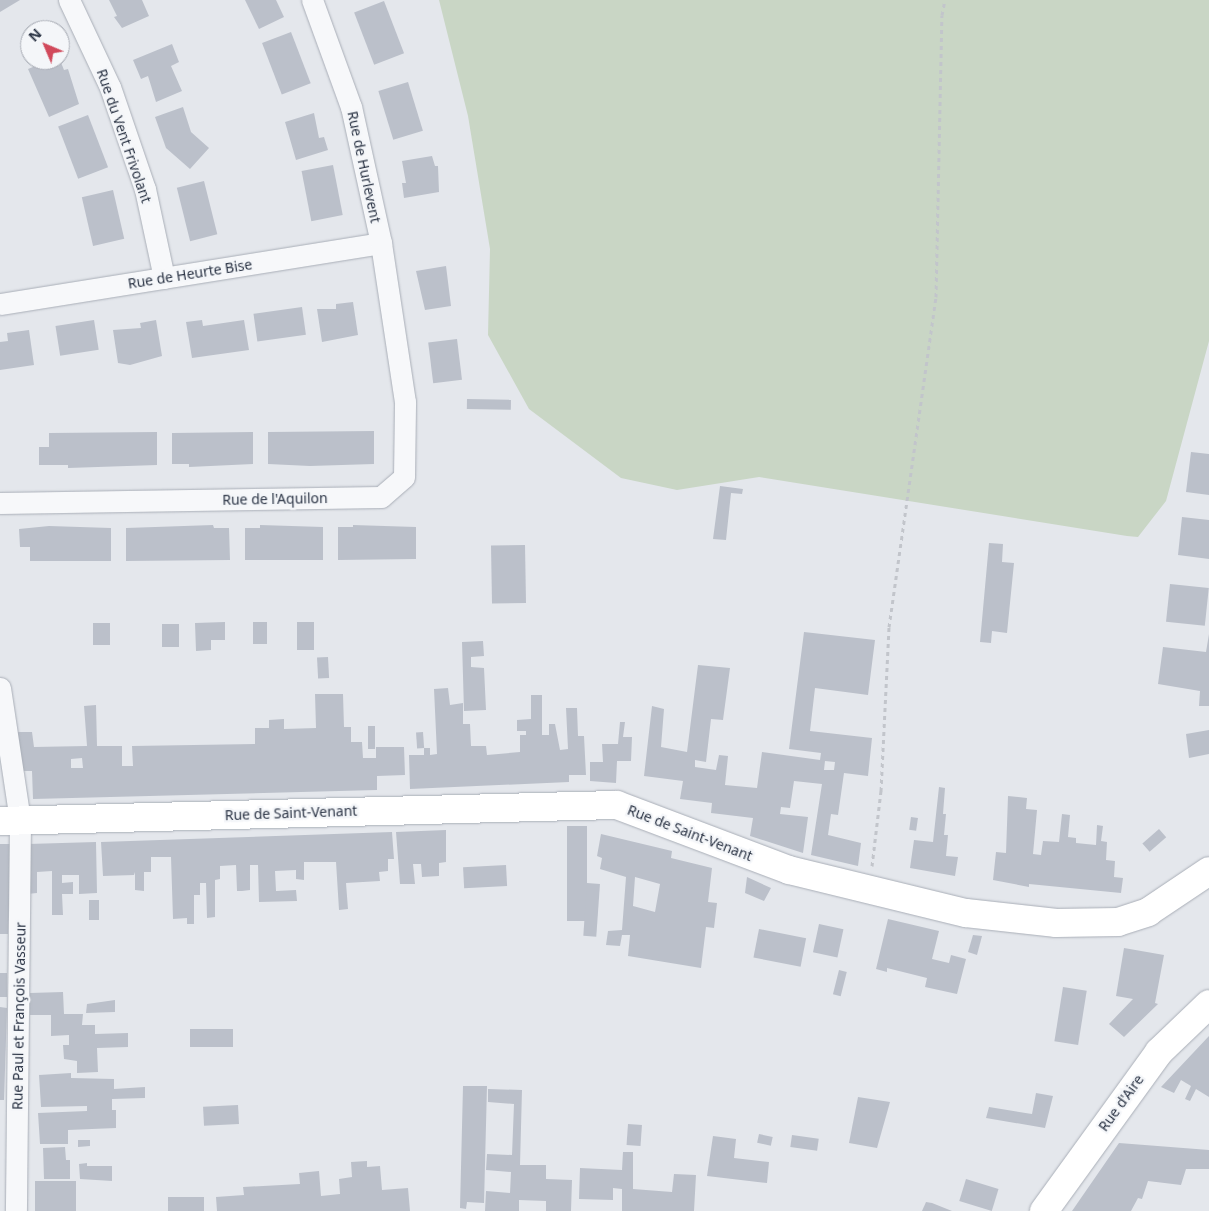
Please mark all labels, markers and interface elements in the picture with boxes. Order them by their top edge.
north arrow [20,20,70,70]
text: N [24,24,45,45]
street label: Rue du Vent Frivolant [93,67,155,205]
street label: Rue de Hurlevent [344,110,384,224]
street label: Rue de Heurte Bise [127,256,253,292]
street label: Rue de l'Aquilon [222,490,328,508]
street label: Rue de Saint-Venant [625,801,755,865]
street label: Rue de Saint-Venant [224,802,358,824]
street label: Rue Paul et François Vasseur [9,922,29,1110]
street label: Rue d'Aire [1095,1072,1147,1134]

